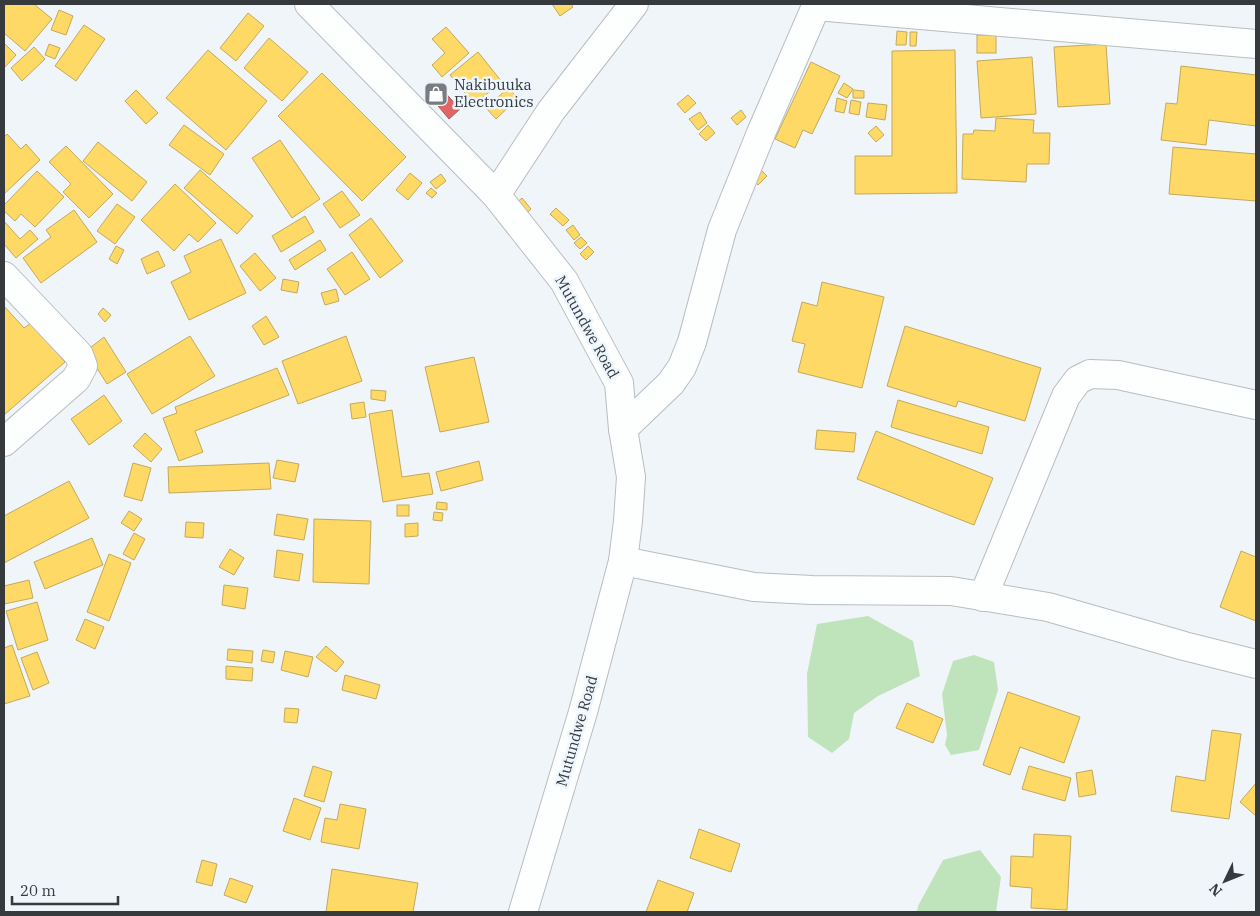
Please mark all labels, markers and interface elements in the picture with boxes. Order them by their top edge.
place label: Nakibuuka Electronics [454,75,534,111]
shop icon: Nakibuuka Electronics [423,81,449,107]
street label: Mutundwe Road [551,272,624,381]
street label: Mutundwe Road [552,673,601,789]
north arrow [1200,856,1250,906]
scale bar [12,874,119,906]
text: N [1205,880,1226,900]
text: 20 m [20,881,56,900]

